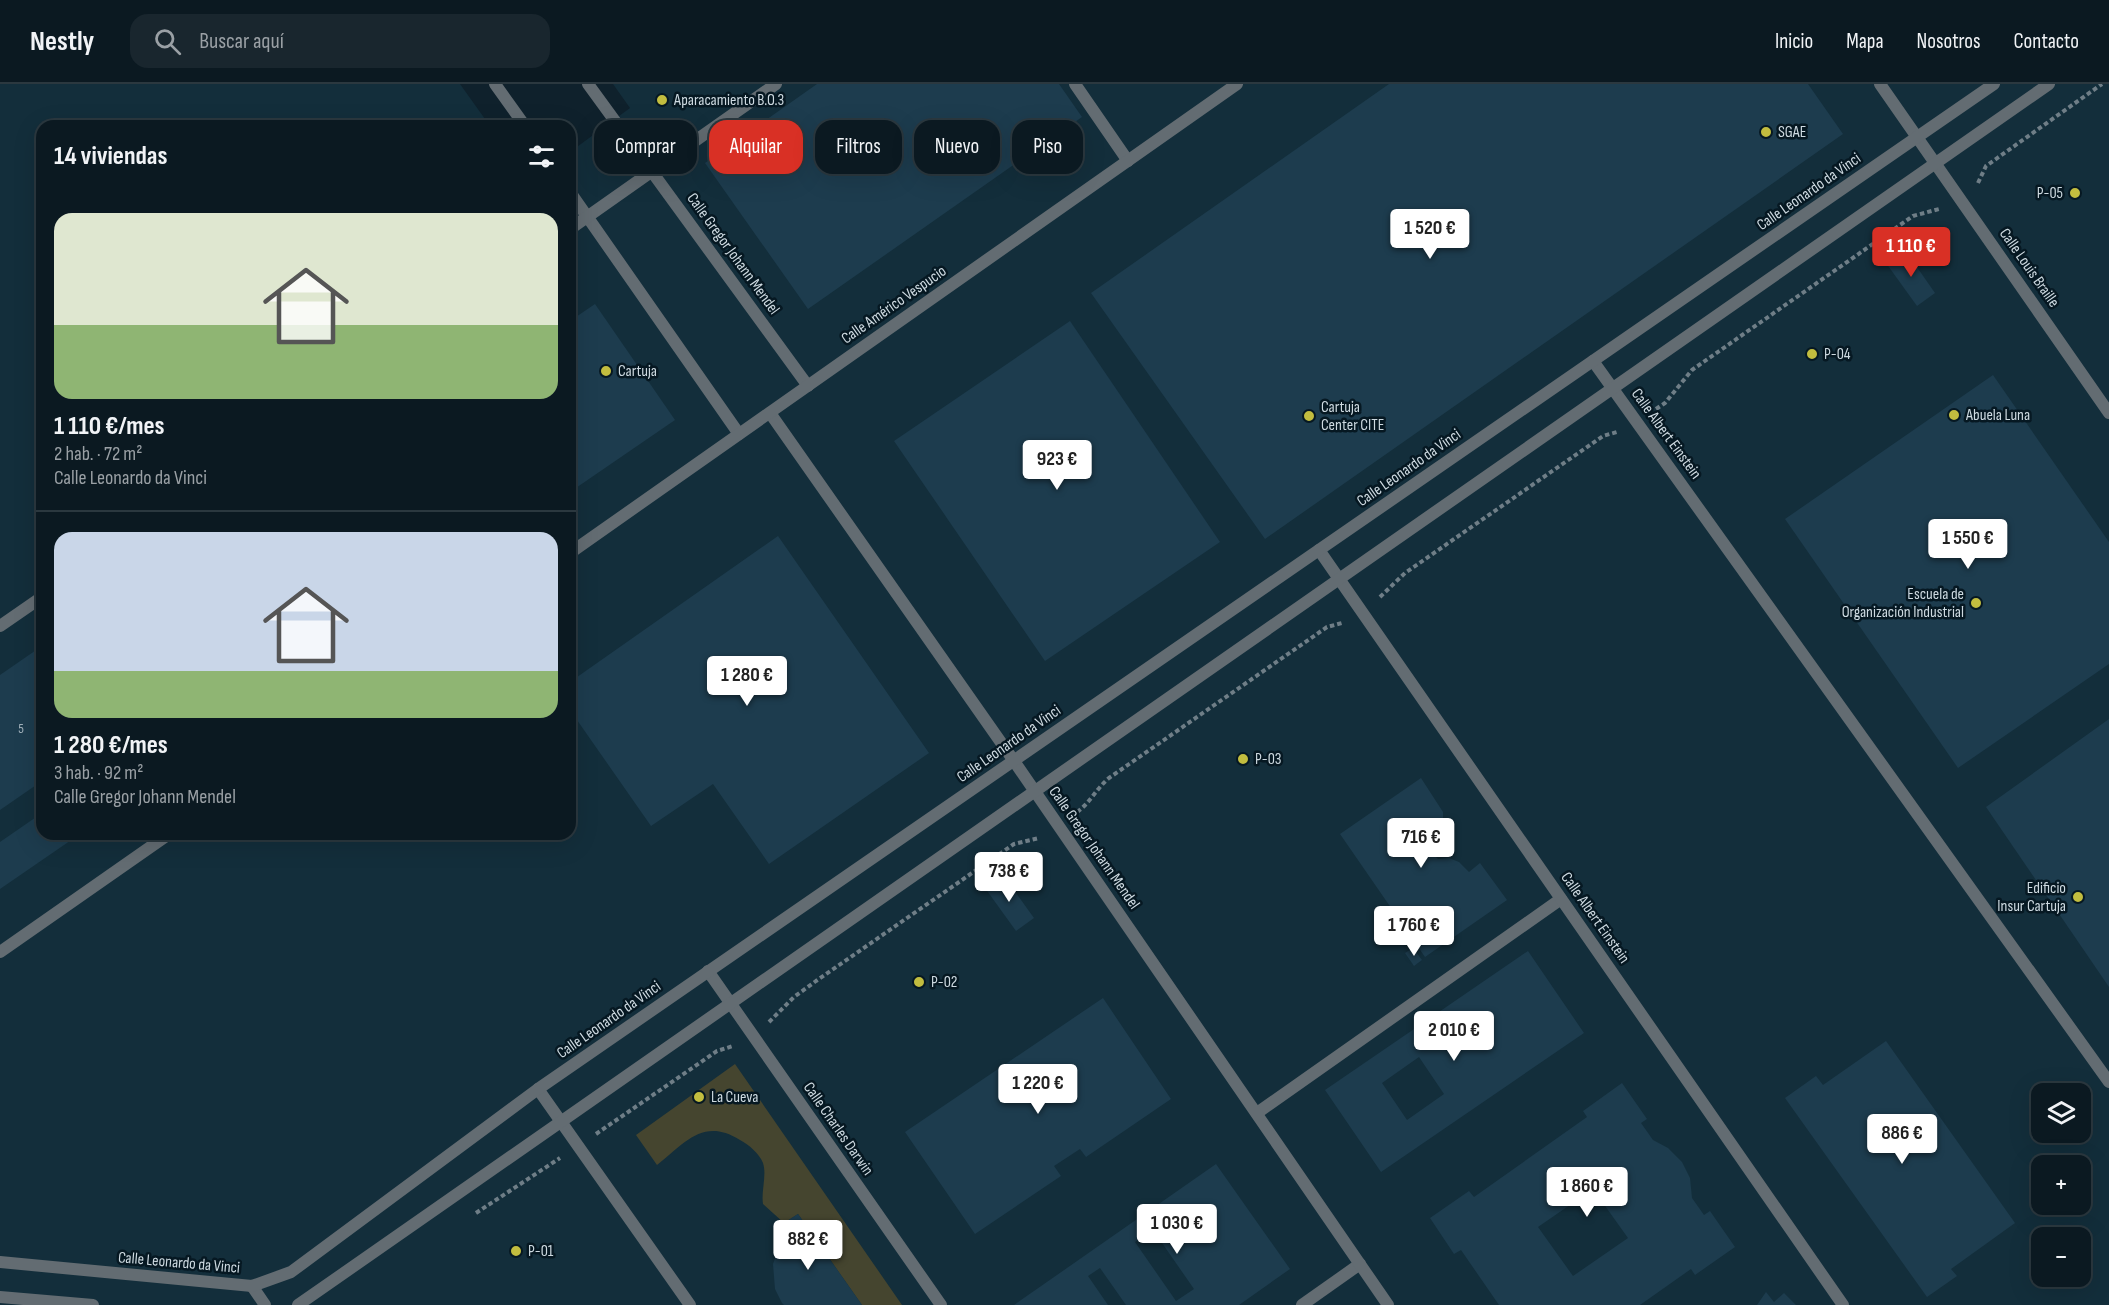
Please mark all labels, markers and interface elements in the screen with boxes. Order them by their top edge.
search box [130,14,550,68]
text: Nestly [30,25,94,58]
icon: search [151,25,184,58]
text: Buscar aquí [199,28,284,55]
text: Inicio [1775,29,1813,54]
text: Mapa [1846,29,1884,54]
text: Nosotros [1917,29,1981,54]
text: Contacto [2014,29,2079,54]
place label: Aparacamiento B.O.3 [673,91,784,110]
marker: Aparacamiento B.O.3 [655,93,669,107]
chip: Comprar [594,120,697,174]
chip: Alquilar [709,120,803,174]
chip: Filtros [815,120,902,174]
chip: Nuevo [914,120,1000,174]
chip: Piso [1012,120,1083,174]
place label: SGAE [1778,123,1806,142]
marker: SGAE [1759,125,1773,139]
icon: filters [525,140,558,173]
text: 14 viviendas [54,141,167,172]
street label: Calle Leonardo da Vinci [1753,149,1865,235]
place label: P-05 [2037,184,2063,203]
marker: P-05 [2068,186,2082,200]
street label: Calle Gregor Johann Mendel [683,190,783,318]
pin: 1 520 € [1375,209,1485,260]
text: 1 520 € [1404,216,1456,240]
street label: Calle Louis Braille [1995,225,2063,311]
pin: 1 110 € [1856,227,1966,278]
text: 1 110 € [1886,234,1936,258]
icon: home [252,252,360,360]
street label: Calle Américo Vespucio [838,262,950,348]
place label: P-04 [1824,345,1851,364]
marker: P-04 [1805,347,1819,361]
place label: Cartuja [618,362,657,381]
marker: Cartuja [599,364,613,378]
street label: Calle Albert Einstein [1627,385,1705,483]
place label: Cartuja Center CITE [1321,398,1384,435]
place label: Abuela Luna [1965,406,2030,425]
marker: Abuela Luna [1947,408,1961,422]
marker: Cartuja Center CITE [1302,409,1316,423]
text: 1 110 €/mes [54,411,165,442]
street label: Calle Leonardo da Vinci [1353,425,1465,511]
pin: 923 € [1015,440,1099,491]
text: 2 hab. · 72 m² [54,442,142,466]
text: 923 € [1037,447,1077,471]
text: Calle Leonardo da Vinci [54,466,207,490]
pin: 1 550 € [1913,519,2023,570]
text: 1 550 € [1942,526,1994,550]
icon: home [252,571,360,679]
place label: Escuela de Organización Industrial [1842,585,1964,622]
marker: Escuela de Organización Industrial [1969,596,1983,610]
pin: 1 280 € [692,656,802,707]
text: 1 280 € [721,663,773,687]
street label: Calle Leonardo da Vinci [953,701,1065,787]
house number: 5 [18,720,24,737]
text: 1 280 €/mes [54,730,168,761]
place label: P-03 [1255,750,1281,769]
marker: P-03 [1236,752,1250,766]
text: 3 hab. · 92 m² [54,761,143,785]
street label: Calle Gregor Johann Mendel [1044,783,1144,913]
text: Calle Gregor Johann Mendel [54,785,236,809]
pin: 716 € [1379,818,1463,869]
text: 716 € [1401,825,1441,849]
pin: 738 € [967,852,1051,903]
text: 738 € [989,859,1029,883]
street label: Calle Albert Einstein [1557,869,1633,967]
place label: Edificio Insur Cartuja [1997,879,2066,916]
marker: Edificio Insur Cartuja [2071,890,2085,904]
pin: 1 760 € [1359,906,1469,957]
text: 1 760 € [1388,913,1440,937]
place label: P-02 [931,973,957,992]
marker: P-02 [912,975,926,989]
street label: Calle Leonardo da Vinci [553,977,665,1063]
pin: 2 010 € [1399,1011,1509,1062]
text: 2 010 € [1428,1018,1480,1042]
pin: 1 220 € [983,1064,1093,1115]
text: 1 220 € [1012,1071,1064,1095]
street label: Calle Charles Darwin [799,1079,877,1179]
map controls [2031,1083,2091,1287]
button: layers [2031,1083,2091,1143]
place label: La Cueva [711,1088,758,1107]
marker: La Cueva [692,1090,706,1104]
pin: 886 € [1860,1114,1944,1165]
text: 886 € [1881,1121,1923,1145]
button: + [2031,1155,2091,1215]
pin: 1 860 € [1532,1167,1642,1218]
text: 1 860 € [1561,1174,1613,1198]
pin: 1 030 € [1122,1204,1232,1255]
text: 1 030 € [1151,1211,1203,1235]
pin: 882 € [766,1220,850,1271]
text: 882 € [787,1227,829,1251]
button: − [2031,1227,2091,1287]
place label: P-01 [528,1242,554,1261]
marker: P-01 [509,1244,523,1258]
street label: Calle Leonardo da Vinci [117,1248,241,1278]

